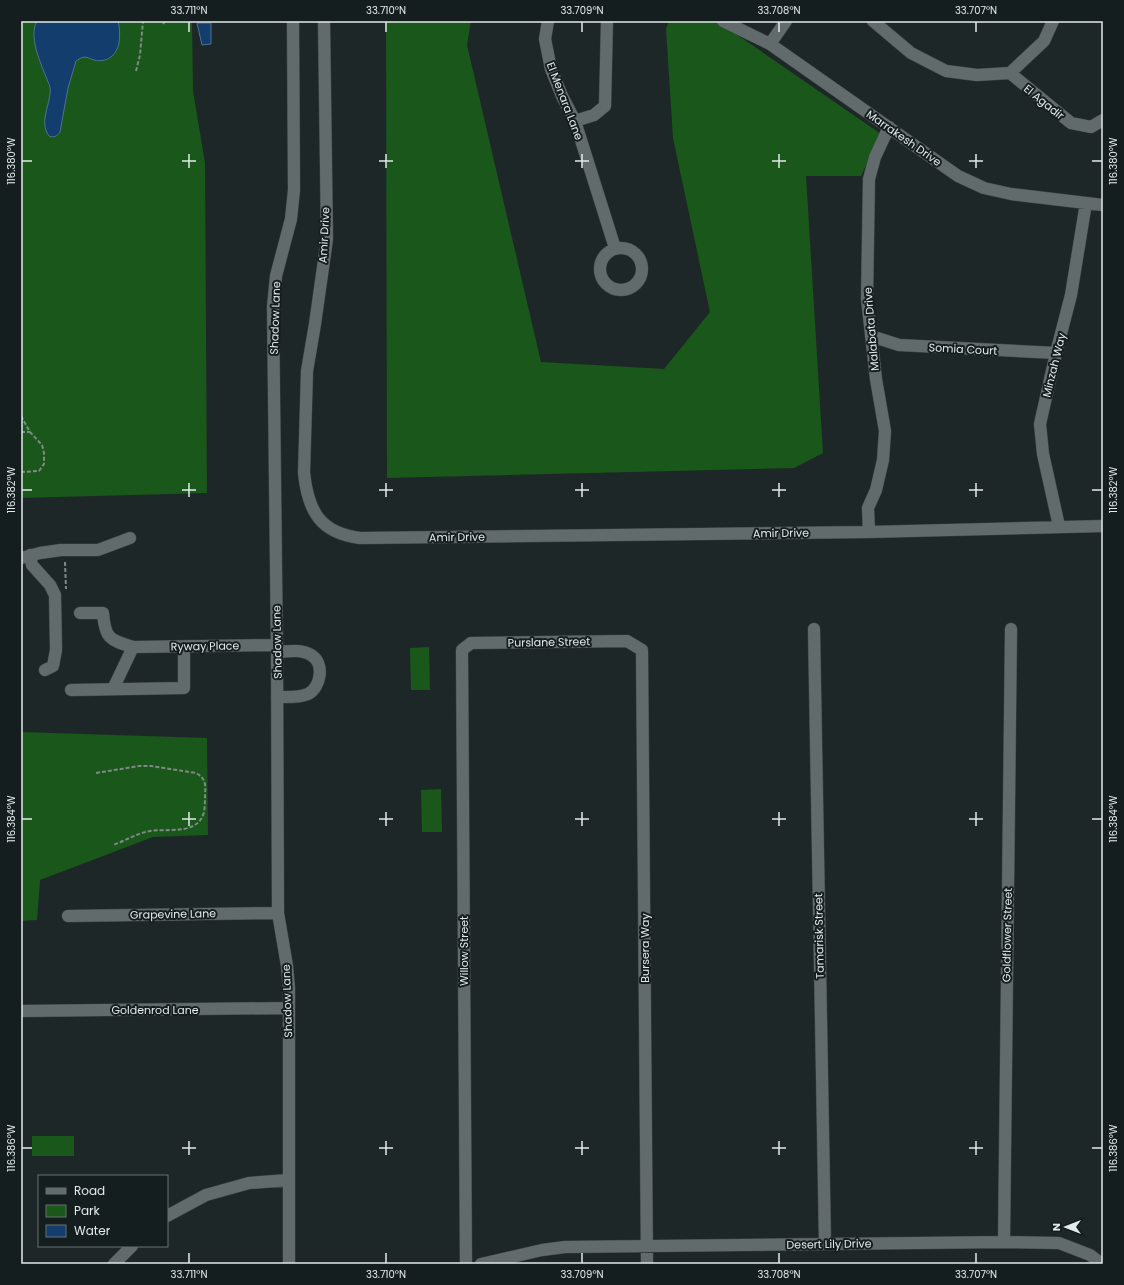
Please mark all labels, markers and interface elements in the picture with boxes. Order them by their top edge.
text: 33.711°N [171,3,207,18]
text: 33.710°N [366,3,406,18]
text: 33.709°N [560,3,604,18]
text: 33.708°N [757,3,801,18]
text: 33.707°N [955,3,997,18]
street label: El Menara Lane [543,60,587,143]
street label: El Agadir [1020,81,1068,123]
street label: Marrakesh Drive [863,106,945,170]
text: 116.380°W [4,137,19,185]
text: 116.380°W [1106,137,1121,185]
street label: Amir Drive [315,206,333,263]
street label: Shadow Lane [266,281,284,355]
street label: Malabata Drive [859,286,883,371]
street label: Minzah Way [1038,330,1070,399]
street label: Somia Court [928,339,998,359]
text: 116.382°W [4,466,19,513]
text: 116.382°W [1106,466,1121,513]
street label: Amir Drive [753,525,809,541]
street label: Amir Drive [429,529,485,545]
street label: Shadow Lane [268,605,286,679]
street label: Purslane Street [508,633,590,651]
street label: Ryway Place [171,637,240,655]
text: 116.384°W [4,795,19,843]
text: 116.384°W [1106,795,1121,843]
street label: Goldflower Street [998,888,1016,982]
street label: Tamarisk Street [810,893,828,979]
street label: Grapevine Lane [130,905,216,923]
street label: Bursera Way [637,913,653,983]
street label: Willow Street [456,916,472,986]
street label: Shadow Lane [278,964,296,1038]
street label: Goldenrod Lane [111,1002,199,1018]
text: 116.386°W [4,1124,19,1172]
text: 116.386°W [1106,1124,1121,1172]
legend [38,1175,168,1247]
text: Road [74,1182,105,1199]
text: Park [74,1202,101,1219]
north arrow [1046,1207,1086,1247]
text: Water [74,1222,111,1239]
text: N [1048,1223,1064,1231]
street label: Desert Lily Drive [786,1235,872,1253]
text: 33.711°N [171,1267,207,1282]
text: 33.710°N [366,1267,406,1282]
text: 33.709°N [560,1267,604,1282]
text: 33.708°N [757,1267,801,1282]
text: 33.707°N [955,1267,997,1282]

